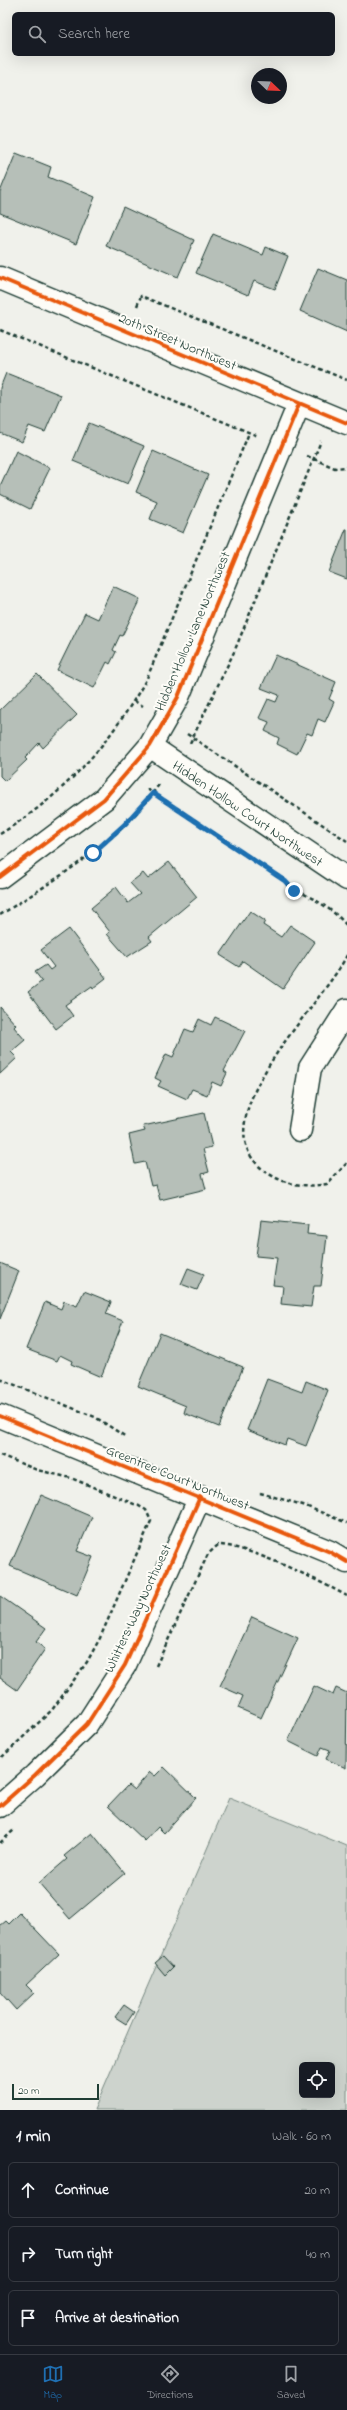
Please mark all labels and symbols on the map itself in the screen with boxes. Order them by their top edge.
north arrow [251,68,287,104]
street label: 20th Street Northwest [115,308,240,377]
street label: Hidden Hollow Lane Northwest [150,548,237,715]
street label: Hidden Hollow Court Northwest [168,756,327,873]
route start [84,844,102,862]
route end [285,882,303,900]
street label: Greentree Court Northwest [103,1440,252,1517]
street label: Whitters Way Northwest [99,1540,179,1677]
scale bar [12,2082,99,2101]

